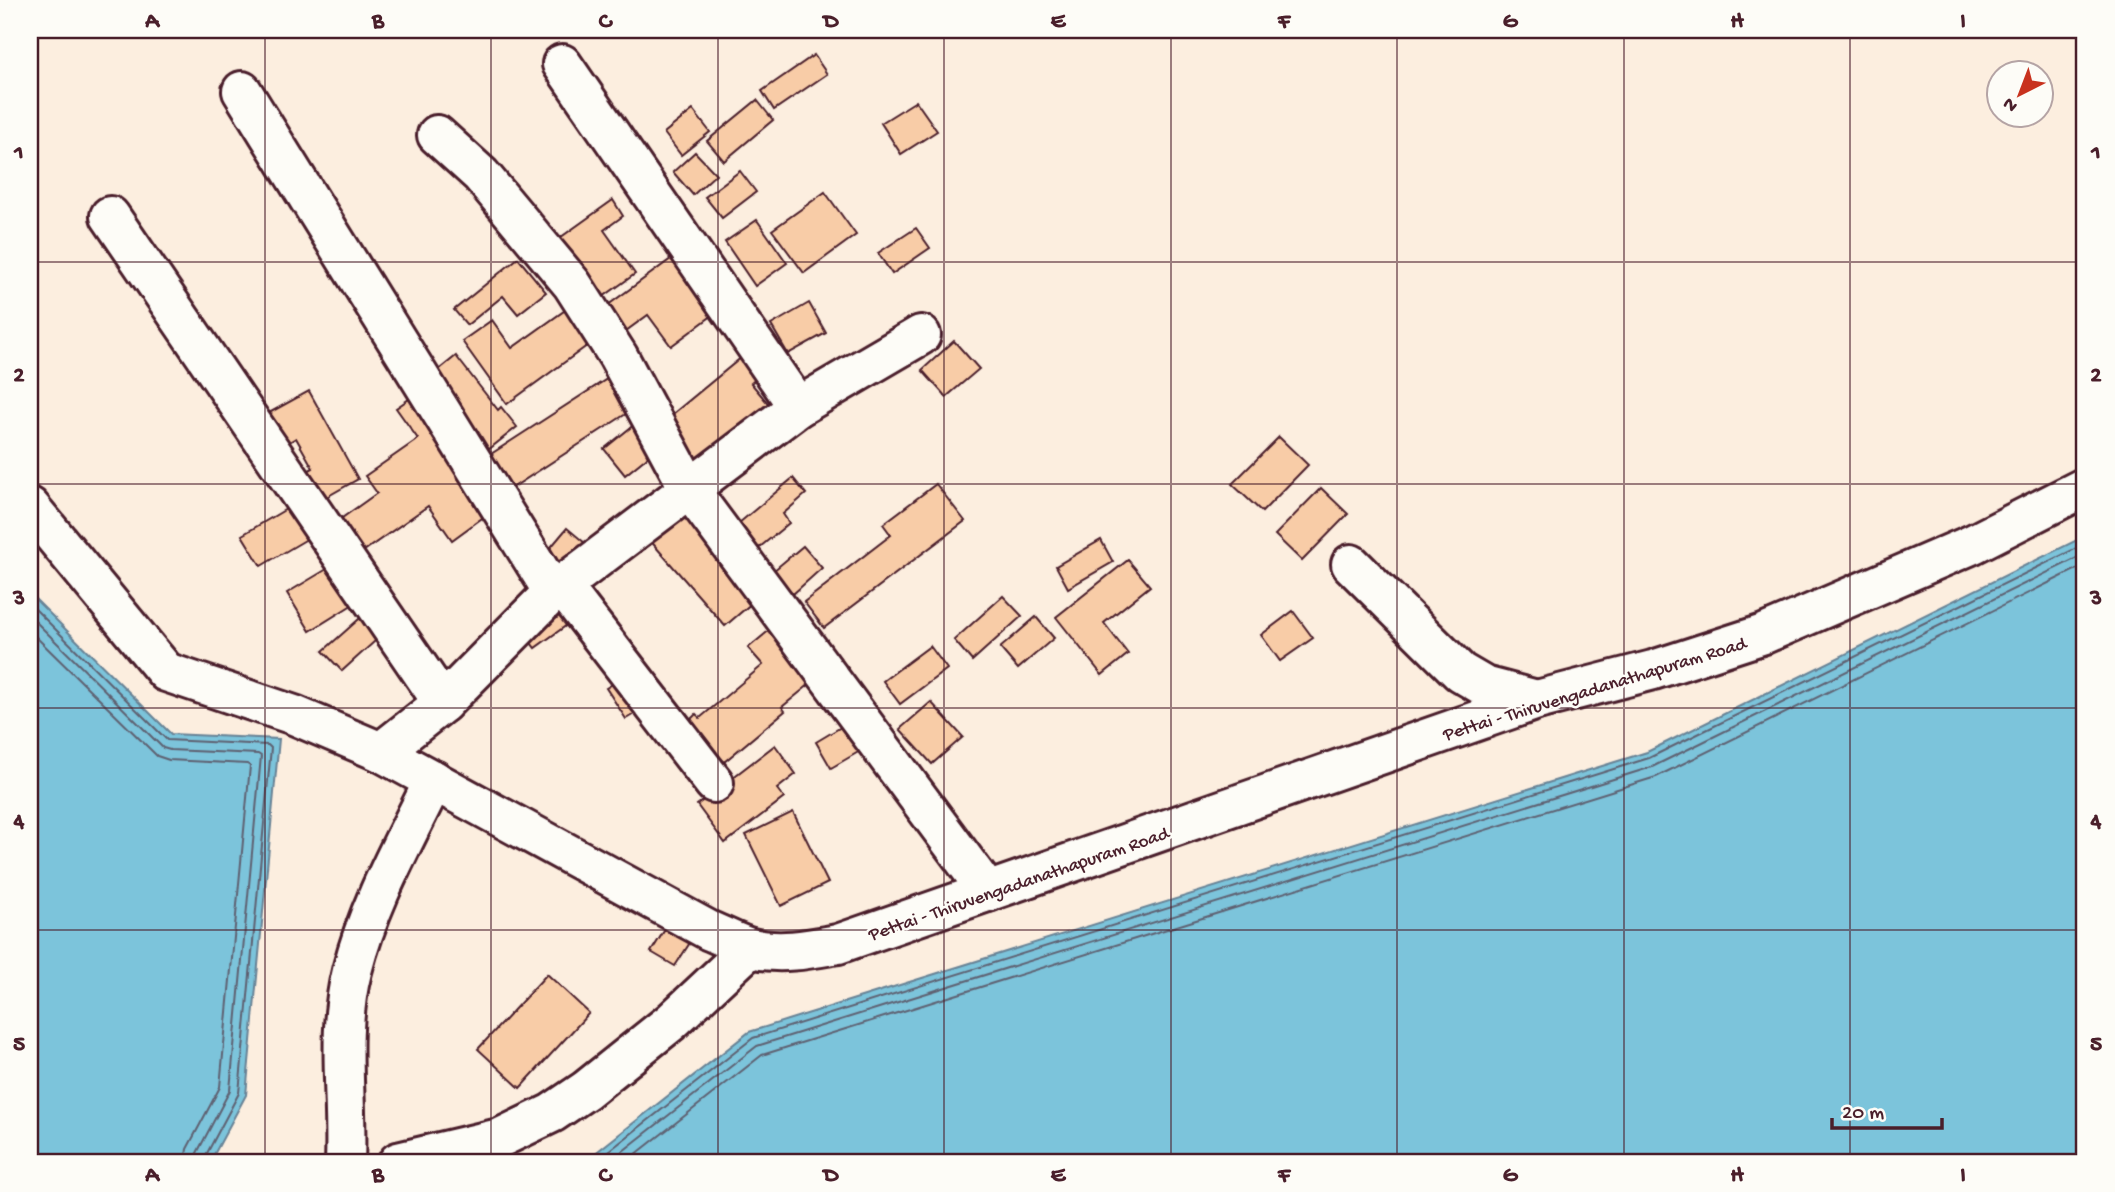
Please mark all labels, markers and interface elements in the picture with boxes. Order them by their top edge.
text: A [144,9,160,36]
text: B [371,9,385,36]
text: C [599,9,614,36]
text: D [822,9,840,36]
text: E [1051,9,1067,36]
text: F [1277,9,1292,36]
text: G [1503,9,1519,36]
text: H [1730,9,1744,36]
text: I [1960,9,1966,36]
north arrow [1986,60,2056,130]
text: N [1999,91,2023,117]
text: 1 [13,140,24,167]
text: 1 [2090,140,2101,167]
text: 2 [13,363,25,390]
text: 2 [2090,363,2102,390]
text: 3 [12,586,25,613]
text: 3 [2089,586,2102,613]
street label: Pettai - Thiruvengadanathapuram Road [1440,633,1751,748]
text: 4 [13,809,25,836]
text: 4 [2090,809,2102,836]
street label: Pettai - Thiruvengadanathapuram Road [865,822,1174,948]
text: 5 [13,1032,25,1059]
text: 5 [2090,1032,2102,1059]
scale bar [1832,1087,1942,1131]
text: 20 m [1842,1102,1884,1127]
text: A [144,1163,160,1190]
text: B [371,1163,385,1190]
text: C [599,1163,614,1190]
text: D [822,1163,840,1190]
text: E [1051,1163,1067,1190]
text: F [1277,1163,1292,1190]
text: G [1503,1163,1519,1190]
text: H [1730,1163,1744,1190]
text: I [1960,1163,1966,1190]

